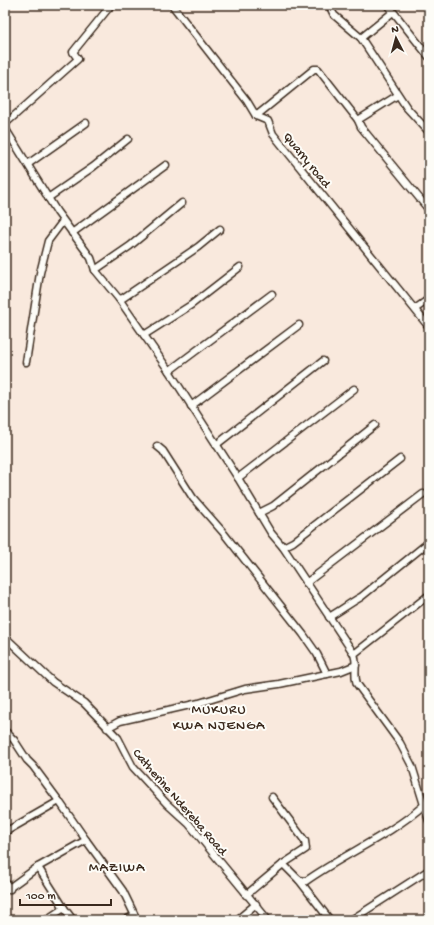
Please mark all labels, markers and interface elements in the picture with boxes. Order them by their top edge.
north arrow [376,18,416,58]
text: N [391,24,399,36]
street label: Quarry road [279,130,334,192]
district label: MUKURU KWA NJENGA [173,702,265,735]
street label: Catherine Ndereba Road [129,746,230,860]
district label: MAZIWA [89,860,145,877]
scale bar [20,881,111,907]
text: 100 m [25,890,56,904]

